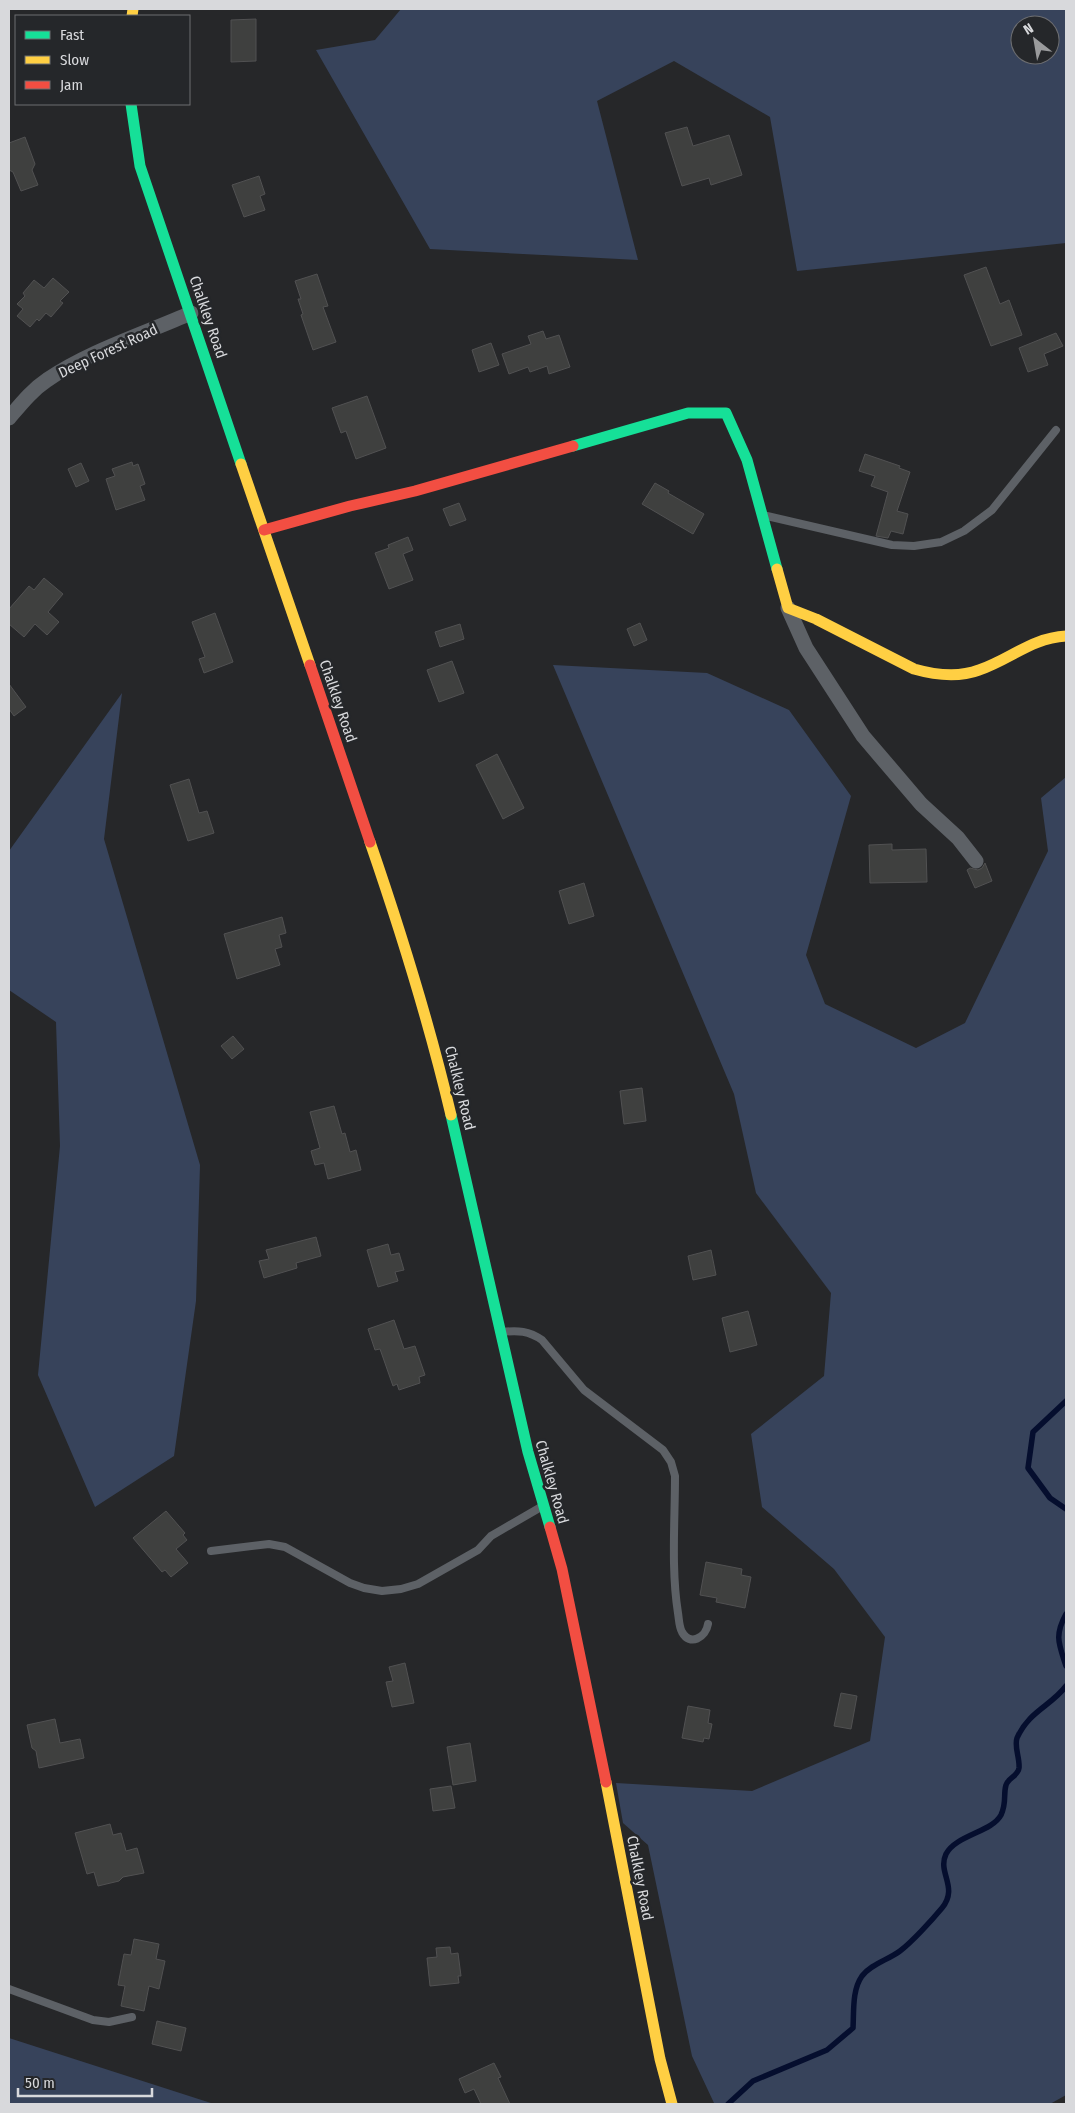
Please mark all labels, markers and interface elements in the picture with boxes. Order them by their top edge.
legend [15,15,190,105]
north arrow [1010,15,1060,65]
text: N [1021,20,1037,39]
text: Fast [60,26,84,44]
text: Slow [60,51,89,69]
text: Jam [60,76,83,94]
street label: Chalkley Road [185,273,231,361]
street label: Deep Forest Road [56,320,160,382]
street label: Chalkley Road [315,657,361,745]
street label: Chalkley Road [441,1044,479,1132]
street label: Chalkley Road [531,1438,573,1526]
street label: Chalkley Road [623,1834,657,1922]
scale bar [18,2066,151,2098]
text: 50 m [25,2074,55,2092]

